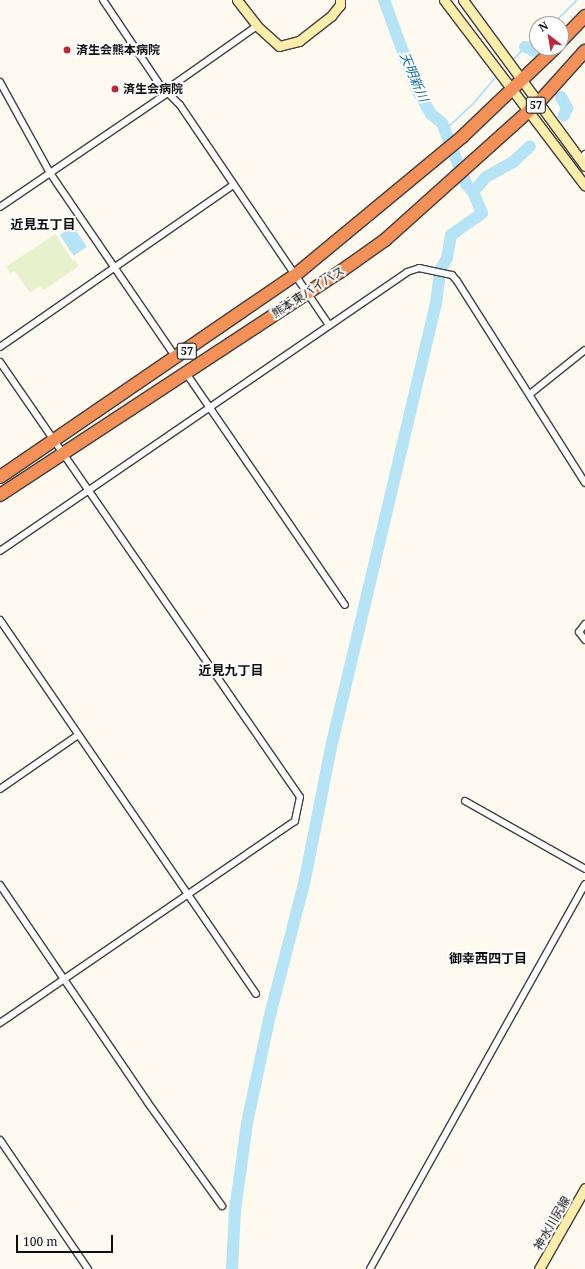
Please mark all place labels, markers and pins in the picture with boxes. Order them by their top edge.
place label: 済生会熊本病院 [76,43,160,57]
marker: 済生会熊本病院 [61,44,73,56]
place label: 済生会病院 [123,82,183,96]
marker: 済生会病院 [110,84,120,94]

